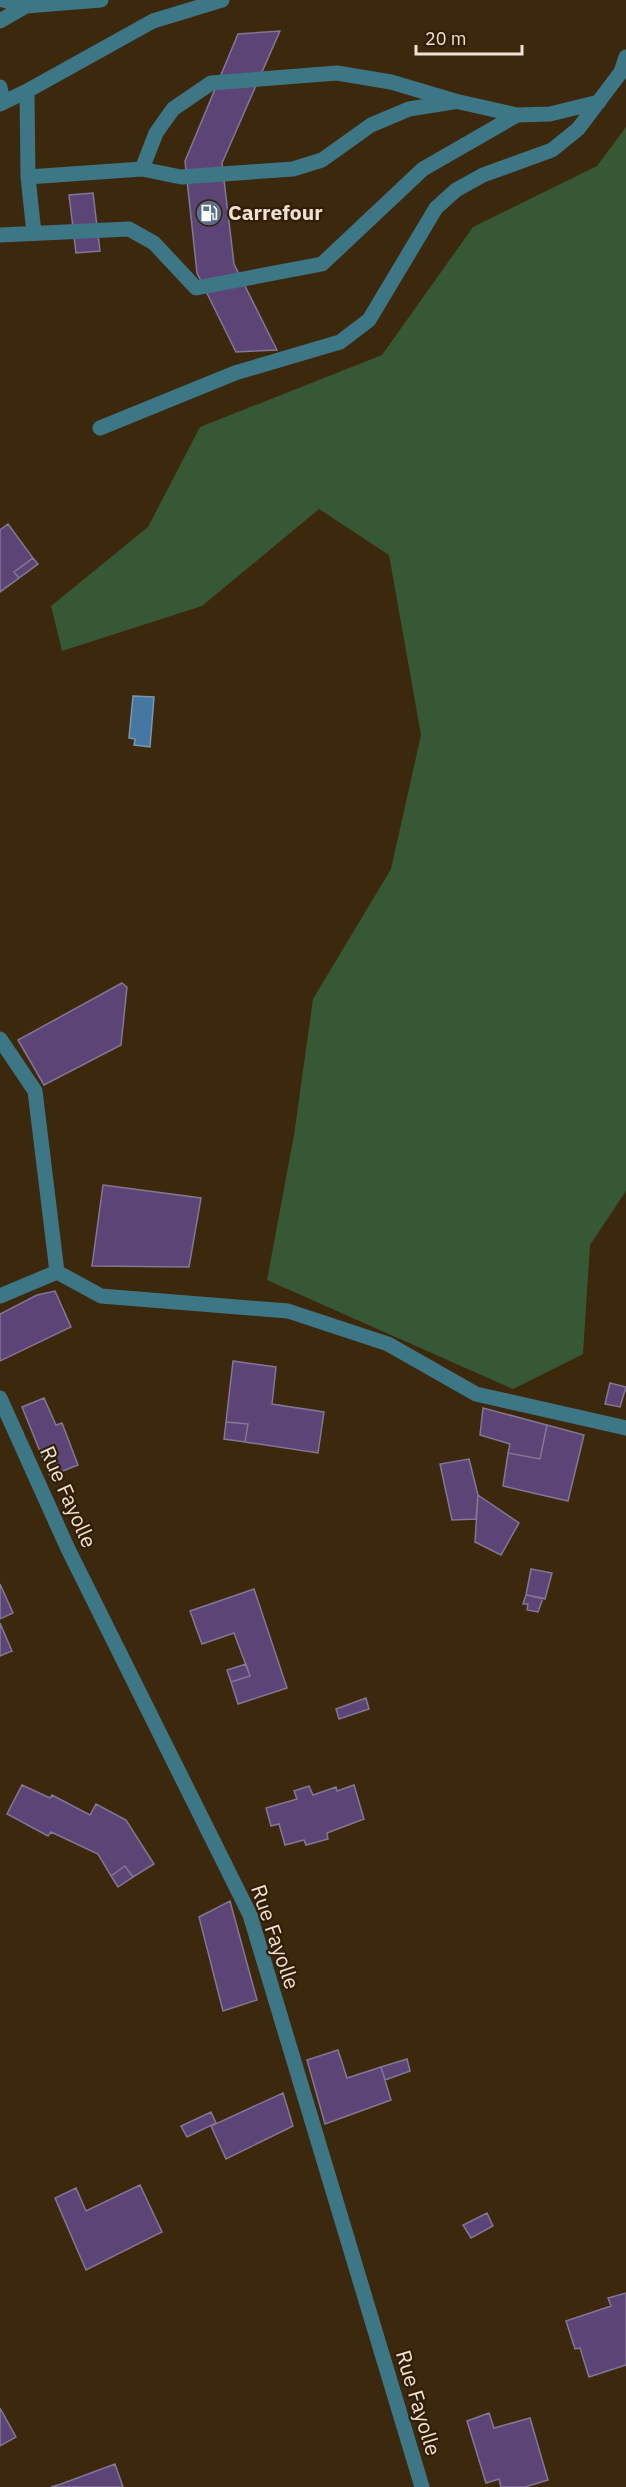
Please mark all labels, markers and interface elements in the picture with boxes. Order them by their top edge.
scale bar [416,18,522,56]
text: 20 m [425,27,467,50]
fuel station icon: Carrefour [194,198,224,228]
place label: Carrefour [228,198,323,226]
street label: Rue Fayolle [34,1441,104,1552]
street label: Rue Fayolle [245,1881,307,1993]
street label: Rue Fayolle [390,2347,448,2459]

